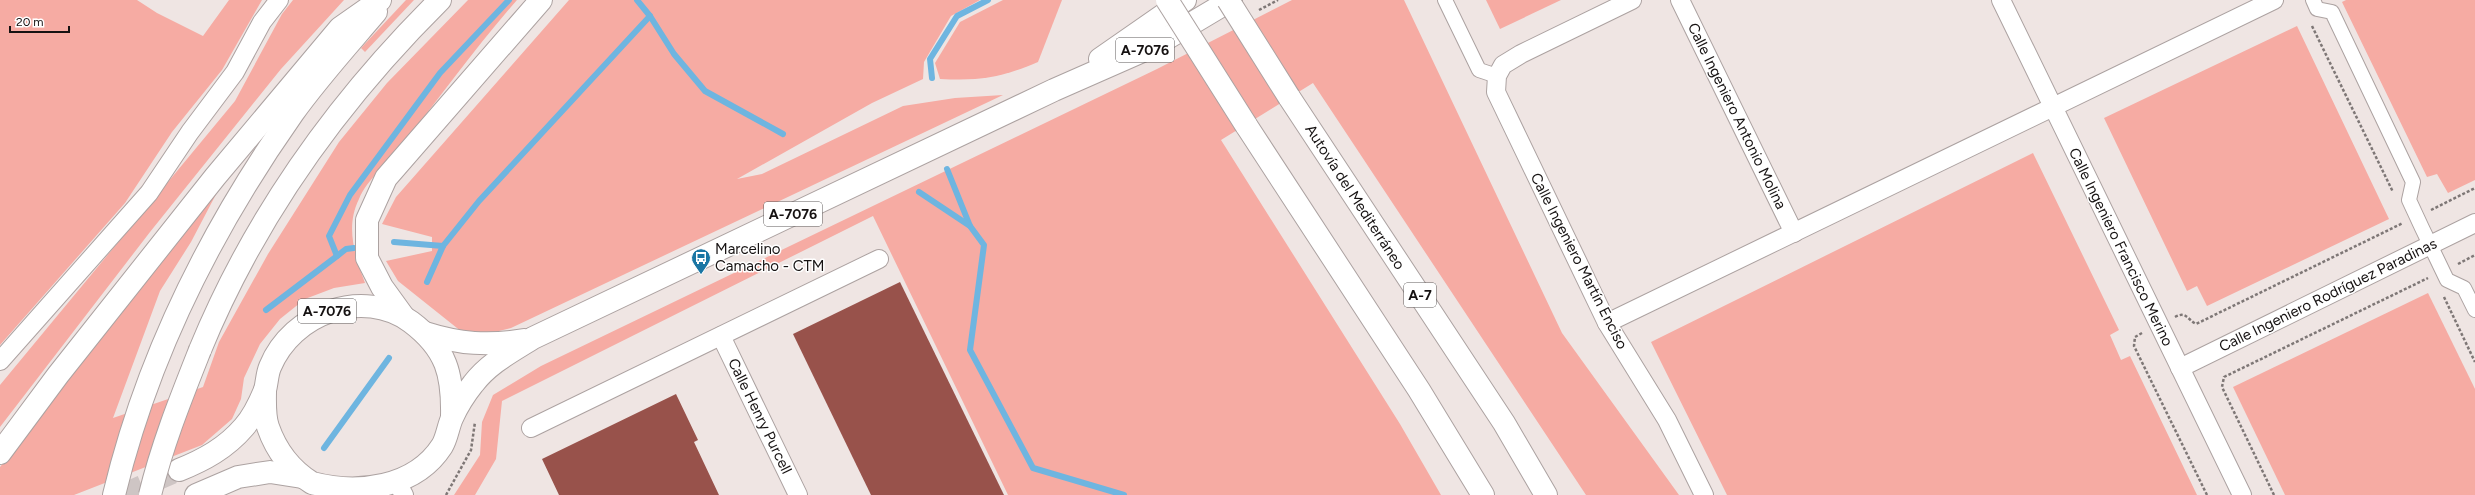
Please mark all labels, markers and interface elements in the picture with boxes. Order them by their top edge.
scale bar [10,8,69,34]
text: 20 m [16,15,44,29]
street label: Calle Ingeniero Antonio Molina [1684,20,1790,212]
road number: A-7076 [1116,38,1174,62]
street label: Autovía del Mediterráneo [1301,121,1409,273]
street label: Calle Ingeniero Francisco Merino [2065,145,2177,349]
street label: Calle Ingeniero Martín Enciso [1527,170,1631,352]
road number: A-7076 [764,202,822,226]
street label: Calle Ingeniero Rodríguez Paradinas [2216,234,2440,356]
place label: Marcelino Camacho - CTM [715,240,825,275]
bus stop icon: Marcelino Camacho - CTM [690,247,712,275]
road number: A-7 [1404,283,1436,307]
road number: A-7076 [298,299,356,323]
street label: Calle Henry Purcell [724,355,796,477]

